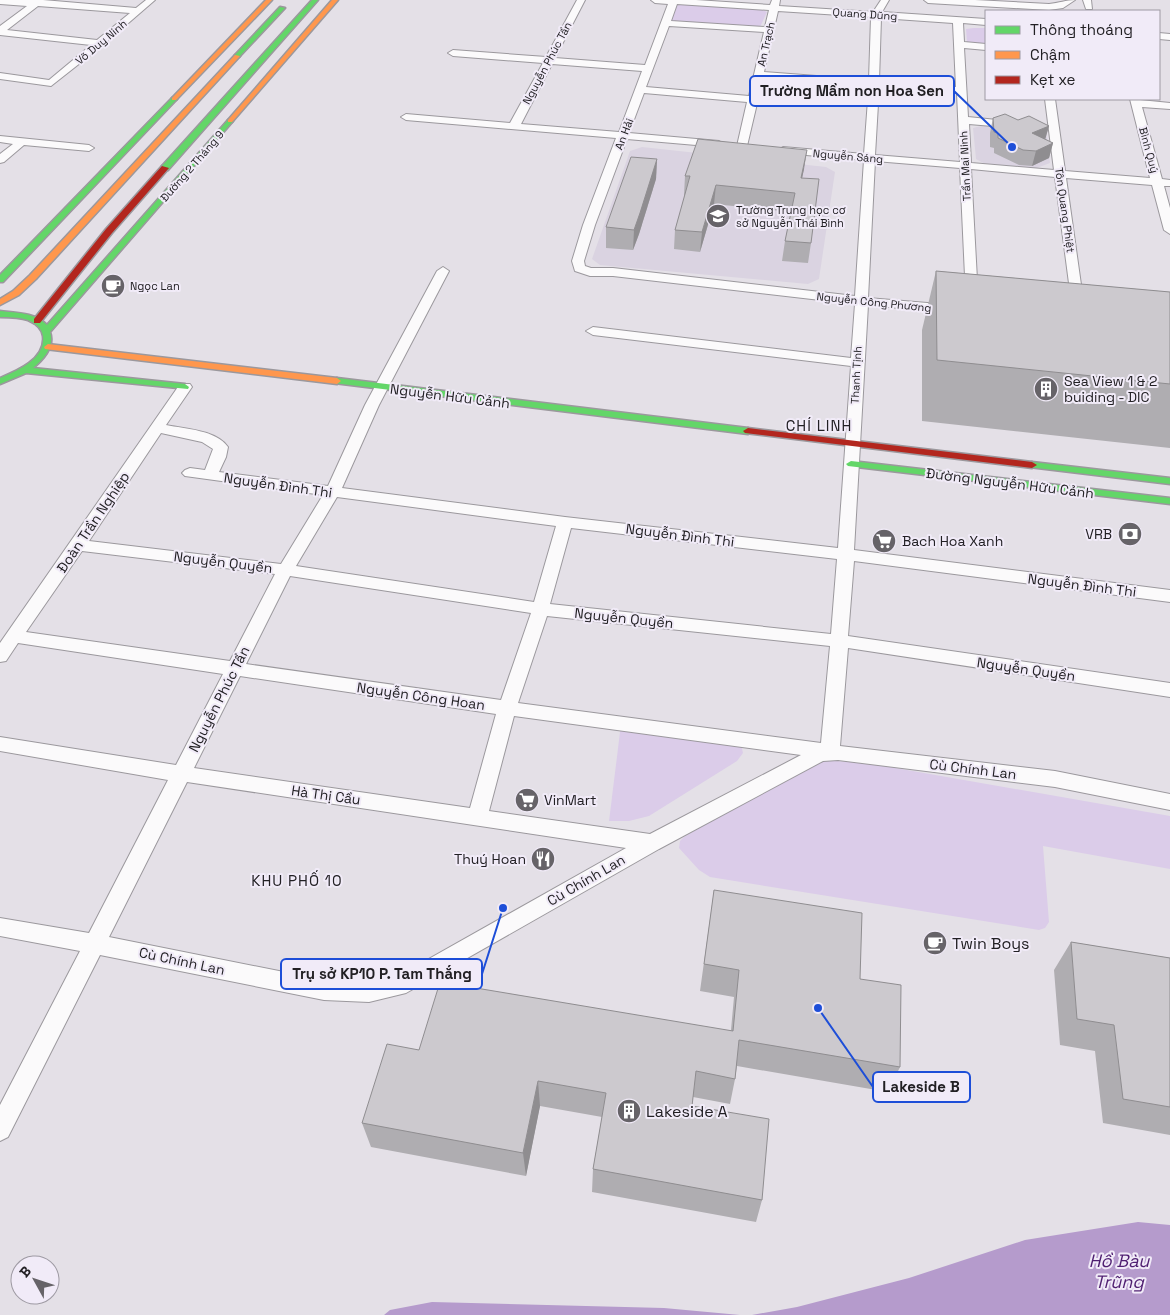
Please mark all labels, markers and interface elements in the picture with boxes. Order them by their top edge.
street label: Quang Dũng [832,5,898,23]
legend [985,10,1160,100]
street label: Võ Duy Ninh [72,16,130,68]
street label: Nguyễn Phúc Tần [519,19,575,107]
street label: An Trạch [754,20,778,68]
text: Thông thoáng [1030,20,1133,39]
text: Chậm [1030,45,1070,64]
text: Kẹt xe [1030,70,1076,89]
callout: Trường Mầm non Hoa Sen [750,76,954,106]
text: Trường Mầm non Hoa Sen [760,81,944,100]
street label: An Hải [612,116,637,152]
street label: Bình Quý [1136,125,1162,175]
street label: Đường 2 Tháng 9 [157,127,227,205]
street label: Trần Mai Ninh [956,131,974,201]
street label: Nguyễn Sáng [812,146,884,166]
street label: Tôn Quang Phiệt [1052,166,1078,254]
school or university icon: Trường Trung học cơ sở Nguyễn Thái Bình [705,203,731,229]
place label: Trường Trung học cơ sở Nguyễn Thái Bình [736,203,846,230]
cafe icon: Ngọc Lan [100,273,126,299]
place label: Ngọc Lan [130,279,180,293]
street label: Nguyễn Công Phương [816,289,932,315]
street label: Thanh Tịnh [847,346,865,404]
place label: Sea View 1 & 2 buiding - DIC [1064,372,1157,406]
building icon: Sea View 1 & 2 buiding - DIC [1033,376,1059,402]
street label: Nguyễn Hữu Cảnh [389,380,511,412]
district label: CHÍ LINH [786,416,852,435]
street label: Đường Nguyễn Hữu Cảnh [925,464,1095,502]
street label: Đoàn Trần Nghiệp [53,468,133,576]
street label: Nguyễn Đình Thi [223,468,333,502]
street label: Nguyễn Đình Thi [625,519,735,551]
bank icon: VRB [1117,521,1143,547]
place label: VRB [1085,525,1112,543]
supermarket icon: Bach Hoa Xanh [871,528,897,554]
place label: Bach Hoa Xanh [902,532,1003,550]
street label: Nguyễn Quyền [173,547,273,577]
street label: Nguyễn Đình Thi [1027,569,1137,601]
street label: Nguyễn Quyền [574,604,674,632]
street label: Nguyễn Phúc Tần [185,643,253,755]
street label: Nguyễn Quyền [976,653,1076,685]
street label: Nguyễn Công Hoan [356,678,486,714]
street label: Cù Chính Lan [929,755,1017,783]
street label: Hà Thị Cầu [290,781,362,809]
supermarket icon: VinMart [514,787,540,813]
place label: VinMart [544,791,597,809]
restaurant icon: Thuý Hoan [530,846,556,872]
place label: Thuý Hoan [454,850,526,868]
street label: Cù Chính Lan [544,850,628,910]
district label: KHU PHỐ 10 [251,870,343,890]
cafe icon: Twin Boys [922,930,948,956]
place label: Twin Boys [952,933,1030,954]
street label: Cù Chính Lan [137,943,227,979]
callout: Trụ sở KP10 P. Tam Thắng [281,959,482,989]
text: Trụ sở KP10 P. Tam Thắng [292,964,472,983]
callout: Lakeside B [873,1072,970,1102]
text: Lakeside B [882,1077,960,1096]
building icon: Lakeside A [616,1098,642,1124]
place label: Lakeside A [646,1101,728,1122]
water label: Hồ Bàu Trũng [1089,1249,1150,1293]
north arrow [10,1255,60,1305]
text: B [15,1262,35,1281]

